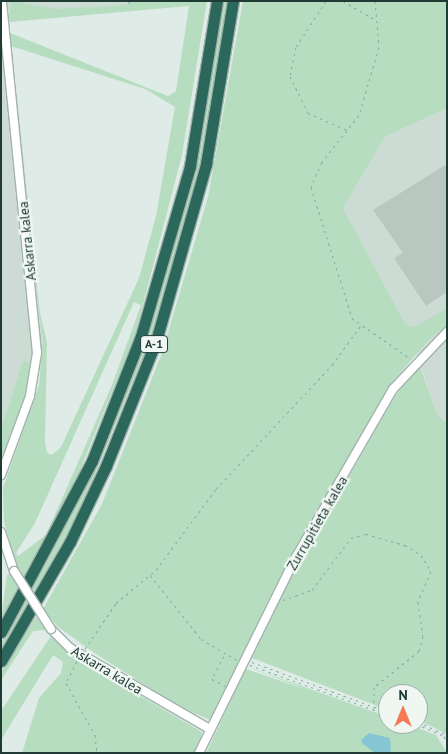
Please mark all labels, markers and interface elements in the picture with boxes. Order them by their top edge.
street label: Askarra kalea [14,200,40,282]
road number: A-1 [139,334,169,354]
street label: Zurrupitieta kalea [283,473,351,573]
street label: Askarra kalea [69,642,145,698]
north arrow [378,684,428,734]
text: N [398,686,408,704]

